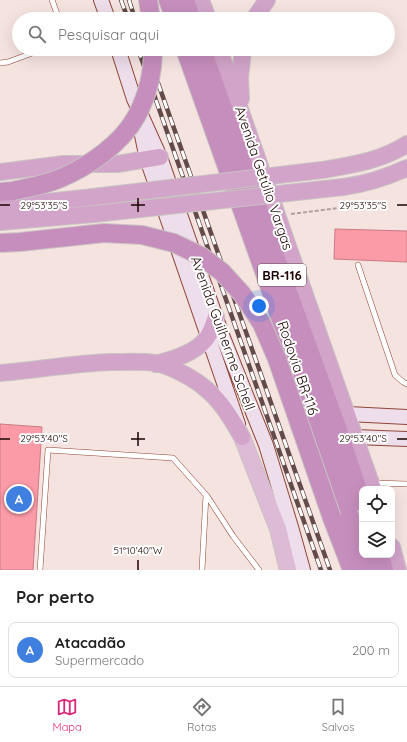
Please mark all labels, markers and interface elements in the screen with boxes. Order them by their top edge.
search box [12,12,395,56]
icon: search [26,23,48,45]
text: Pesquisar aqui [58,25,159,44]
street label: Avenida Getúlio Vargas [231,104,297,252]
text: 29°53'35"S [20,199,68,212]
text: 29°53'35"S [339,199,387,212]
street label: Avenida Guilherme Schell [187,253,259,413]
road number: BR-116 [258,264,306,286]
your location [249,296,269,316]
street label: Rodovia BR-116 [273,318,323,418]
text: 29°53'40"S [20,432,68,445]
text: 29°53'40"S [339,432,387,445]
pin: A [6,484,32,514]
map controls [359,486,395,558]
button: locate [359,486,395,522]
button: layers [359,522,395,558]
text: 51°10'40"W [114,544,163,557]
text: Por perto [16,586,94,607]
text: Atacadão [55,633,126,652]
text: A [26,642,34,658]
text: 200 m [352,642,390,658]
text: Supermercado [55,652,144,668]
tab: Mapa [53,696,82,734]
tab: Rotas [187,696,216,734]
tab: Salvos [322,696,354,734]

